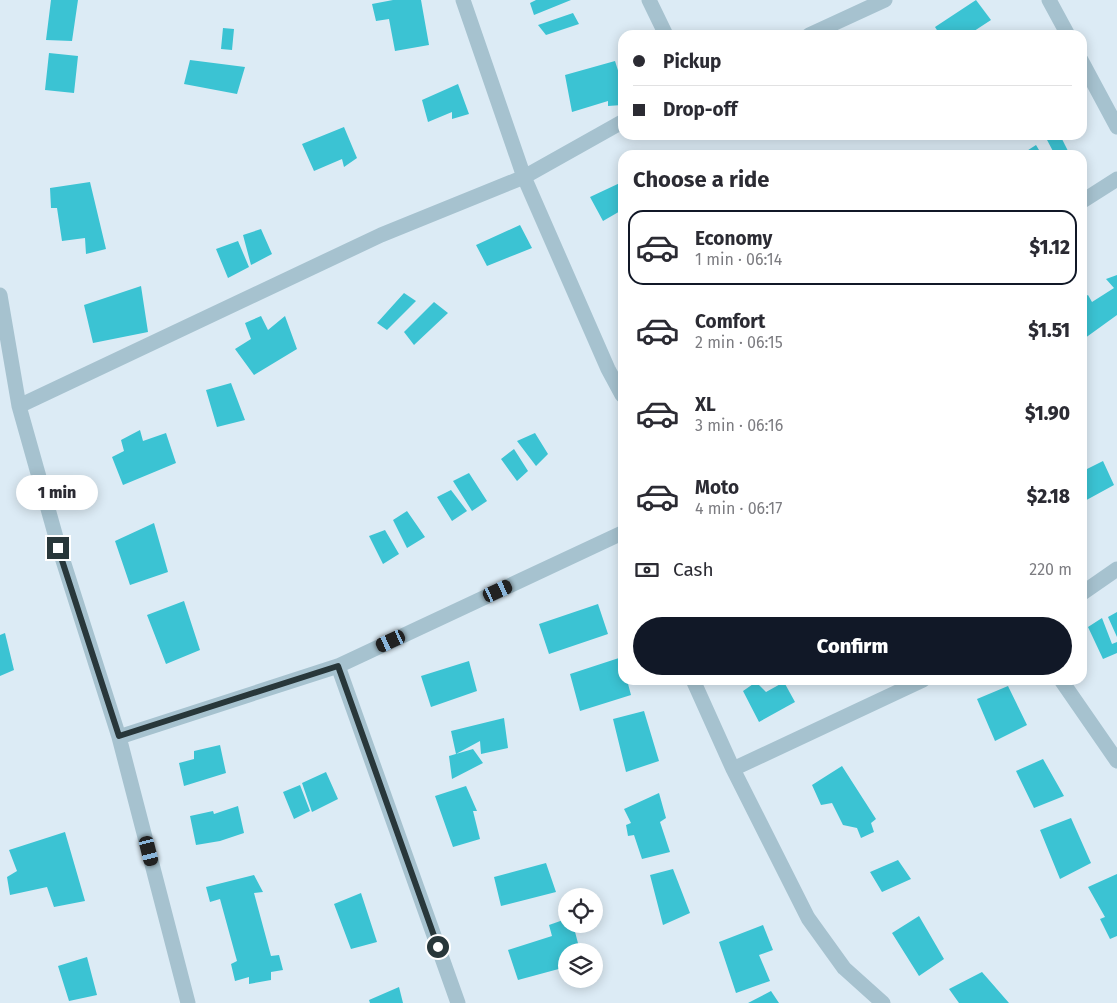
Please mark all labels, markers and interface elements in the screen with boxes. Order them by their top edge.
text: Pickup [663,50,721,73]
text: Drop-off [663,98,737,121]
text: Choose a ride [633,166,769,193]
icon: car [635,225,680,270]
text: Economy [695,227,772,250]
text: $1.12 [1030,236,1070,259]
text: 1 min · 06:14 [695,250,782,269]
icon: car [635,308,680,353]
text: Comfort [695,310,765,333]
text: $1.51 [1028,319,1070,342]
text: 2 min · 06:15 [695,333,783,352]
icon: car [635,391,680,436]
text: XL [695,393,716,416]
text: $1.90 [1025,402,1070,425]
text: 3 min · 06:16 [695,416,783,435]
icon: car [635,474,680,519]
callout: 1 min [17,476,99,510]
text: Moto [695,476,739,499]
text: 1 min [38,483,76,502]
text: $2.18 [1027,485,1070,508]
text: 4 min · 06:17 [695,499,782,518]
route end [47,537,69,559]
icon: cash [633,556,661,584]
text: Cash [673,558,714,581]
text: 220 m [1029,560,1072,579]
car [481,578,514,604]
button: Confirm [633,617,1072,675]
car [374,628,407,654]
car [138,835,159,867]
map controls [558,888,603,988]
button: locate [558,888,603,933]
route start [427,936,449,958]
button: layers [558,943,603,988]

